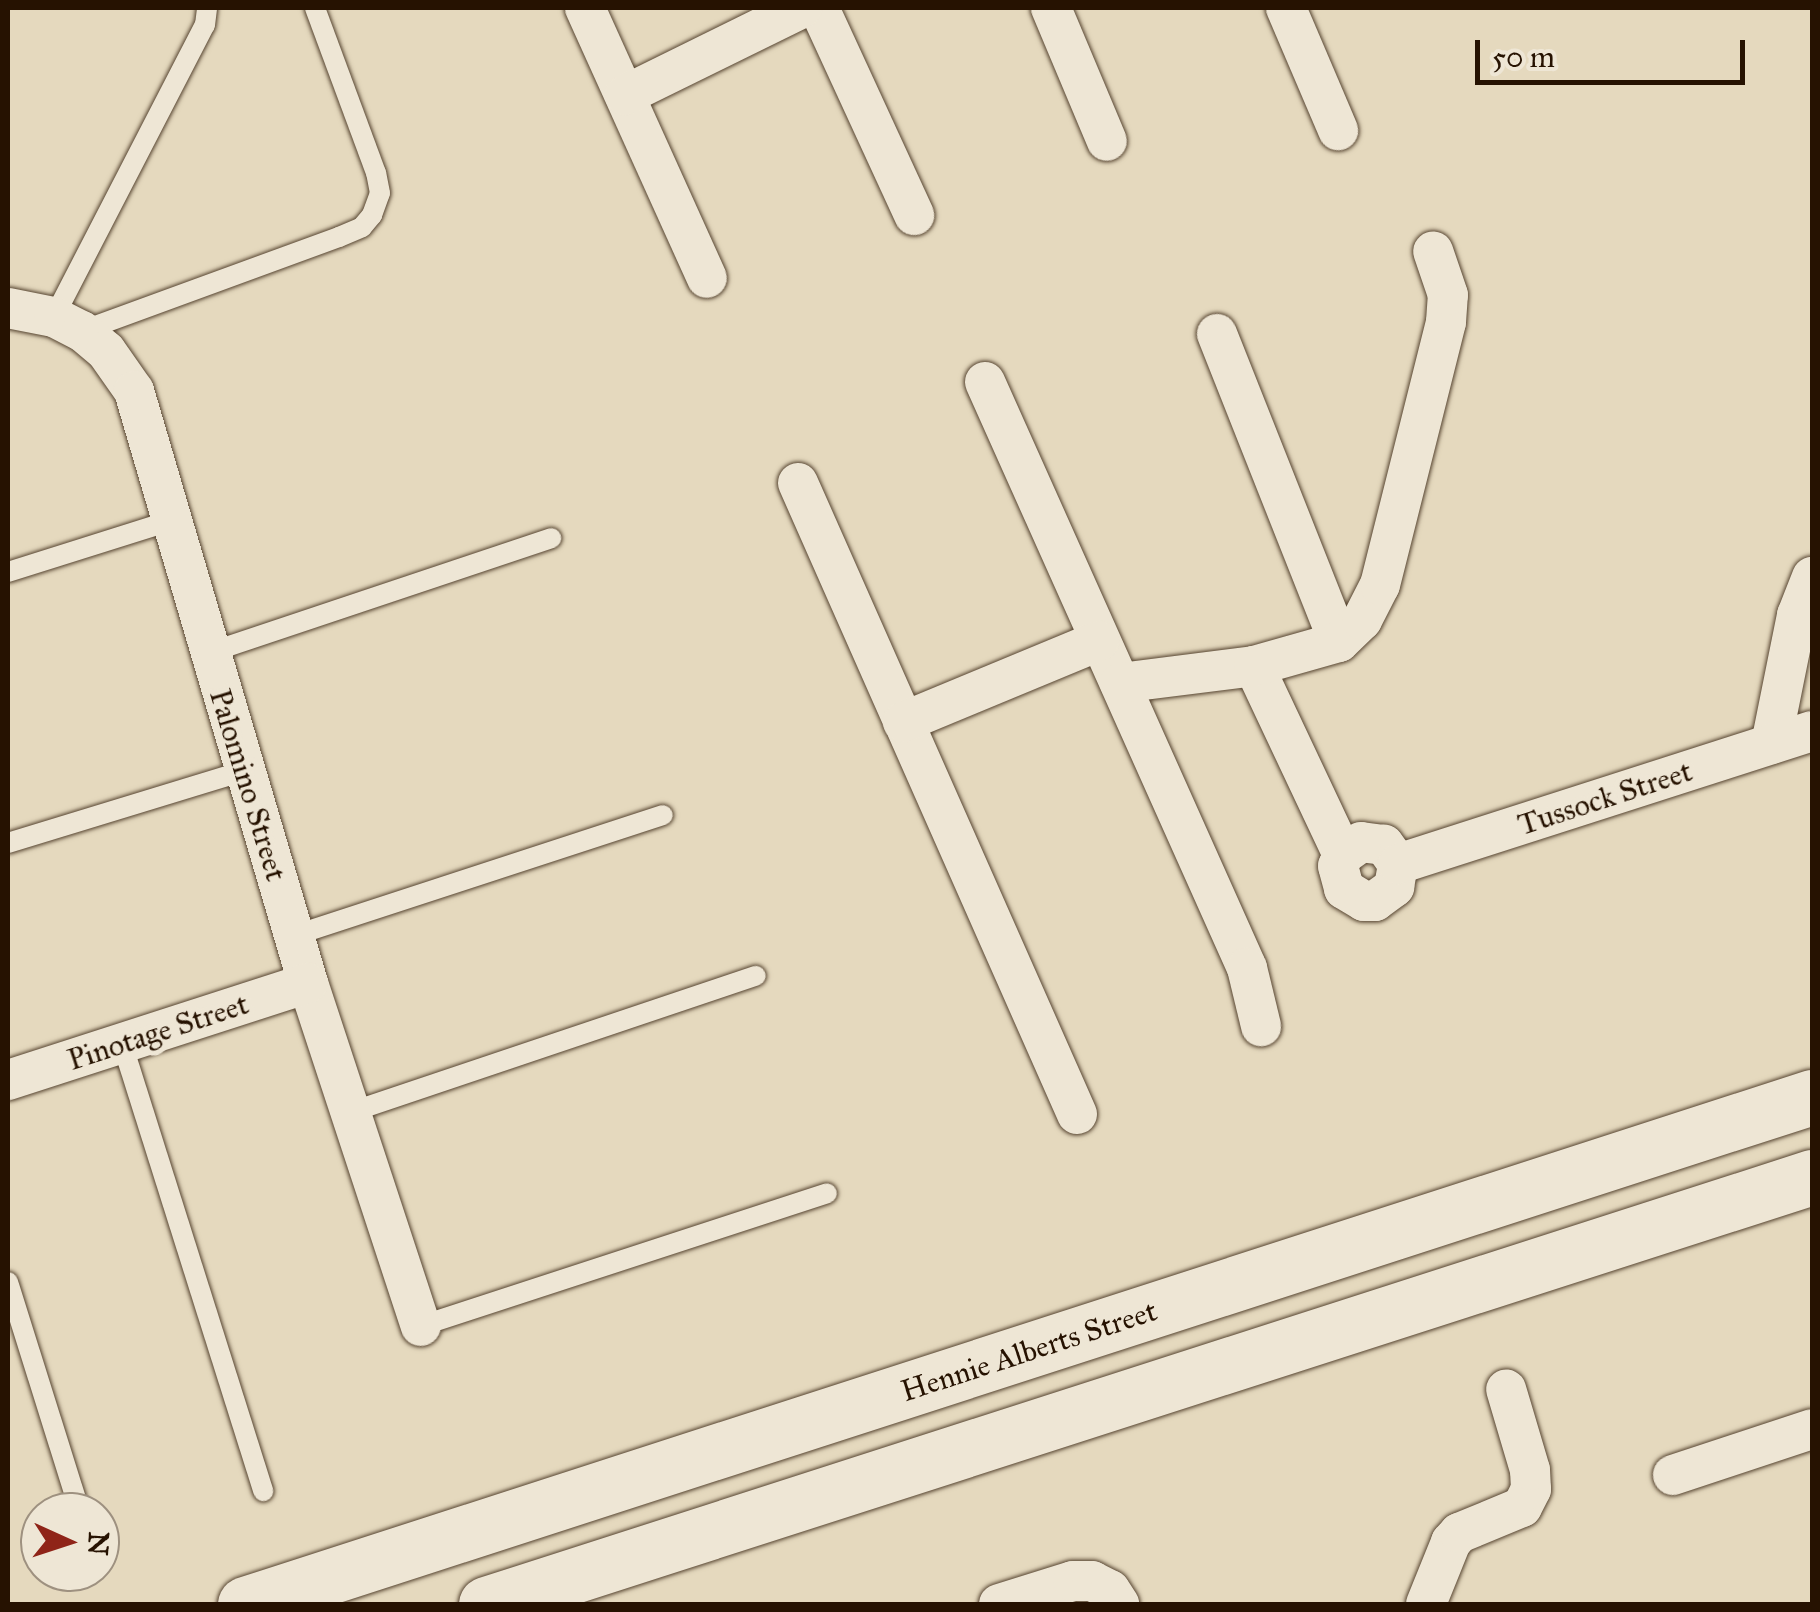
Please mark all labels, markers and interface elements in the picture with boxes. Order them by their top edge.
scale bar [1480,20,1750,82]
text: 50 m [1492,39,1555,75]
street label: Palomino Street [202,685,294,885]
street label: Tussock Street [1513,753,1697,843]
street label: Pinotage Street [63,986,253,1078]
street label: Hennie Alberts Street [897,1293,1161,1409]
north arrow [20,1492,120,1592]
text: N [80,1531,117,1556]

